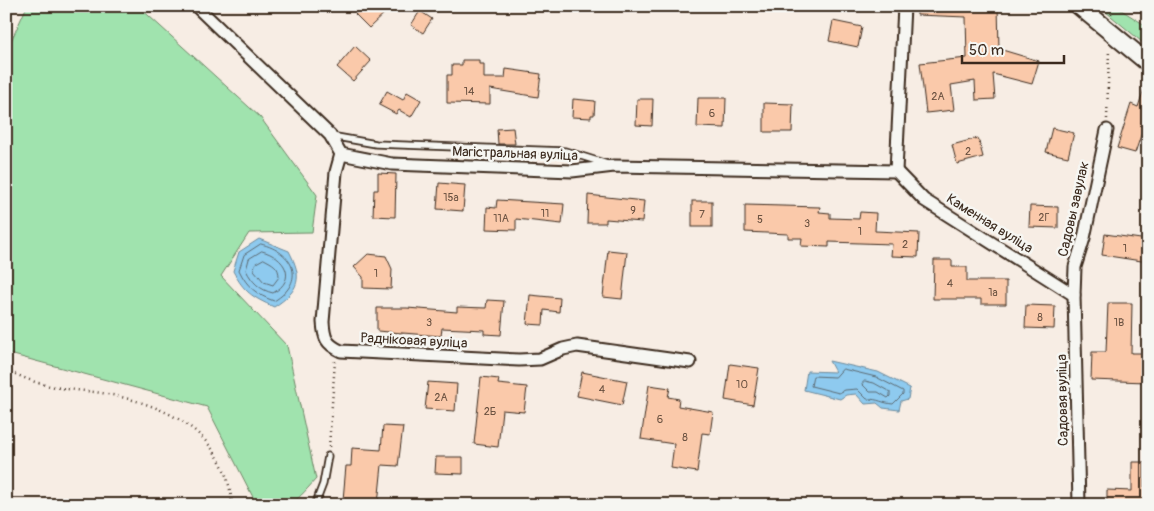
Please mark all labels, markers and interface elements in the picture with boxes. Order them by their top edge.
scale bar [962,32,1064,64]
text: 50 m [969,41,1004,60]
house number: 14 [464,85,475,98]
house number: 2А [931,90,945,103]
house number: 6 [709,107,715,120]
street label: Магістральная вуліца [452,143,578,164]
house number: 2 [965,145,971,158]
street label: Садовы завулак [1054,160,1093,258]
street label: Каменная вуліца [943,190,1036,257]
house number: 15а [443,191,459,204]
house number: 9 [630,204,636,217]
house number: 11 [541,207,549,220]
house number: 7 [699,208,705,221]
house number: 2Г [1038,211,1050,224]
house number: 11А [493,212,509,225]
house number: 5 [757,213,763,226]
house number: 3 [804,217,810,230]
house number: 1 [858,225,862,238]
house number: 2 [902,238,908,251]
house number: 1 [1123,242,1127,255]
house number: 1 [374,267,378,280]
house number: 4 [947,277,954,290]
house number: 1а [988,286,998,299]
house number: 8 [1037,311,1043,324]
house number: 3 [426,316,432,329]
house number: 1В [1114,316,1124,329]
street label: Радніковая вуліца [360,329,468,352]
street label: Садовая вуліца [1053,354,1072,446]
house number: 10 [736,378,748,391]
house number: 4 [599,383,606,396]
house number: 2А [434,391,448,404]
house number: 2Б [484,405,496,418]
house number: 6 [657,413,663,426]
house number: 8 [682,431,688,444]

